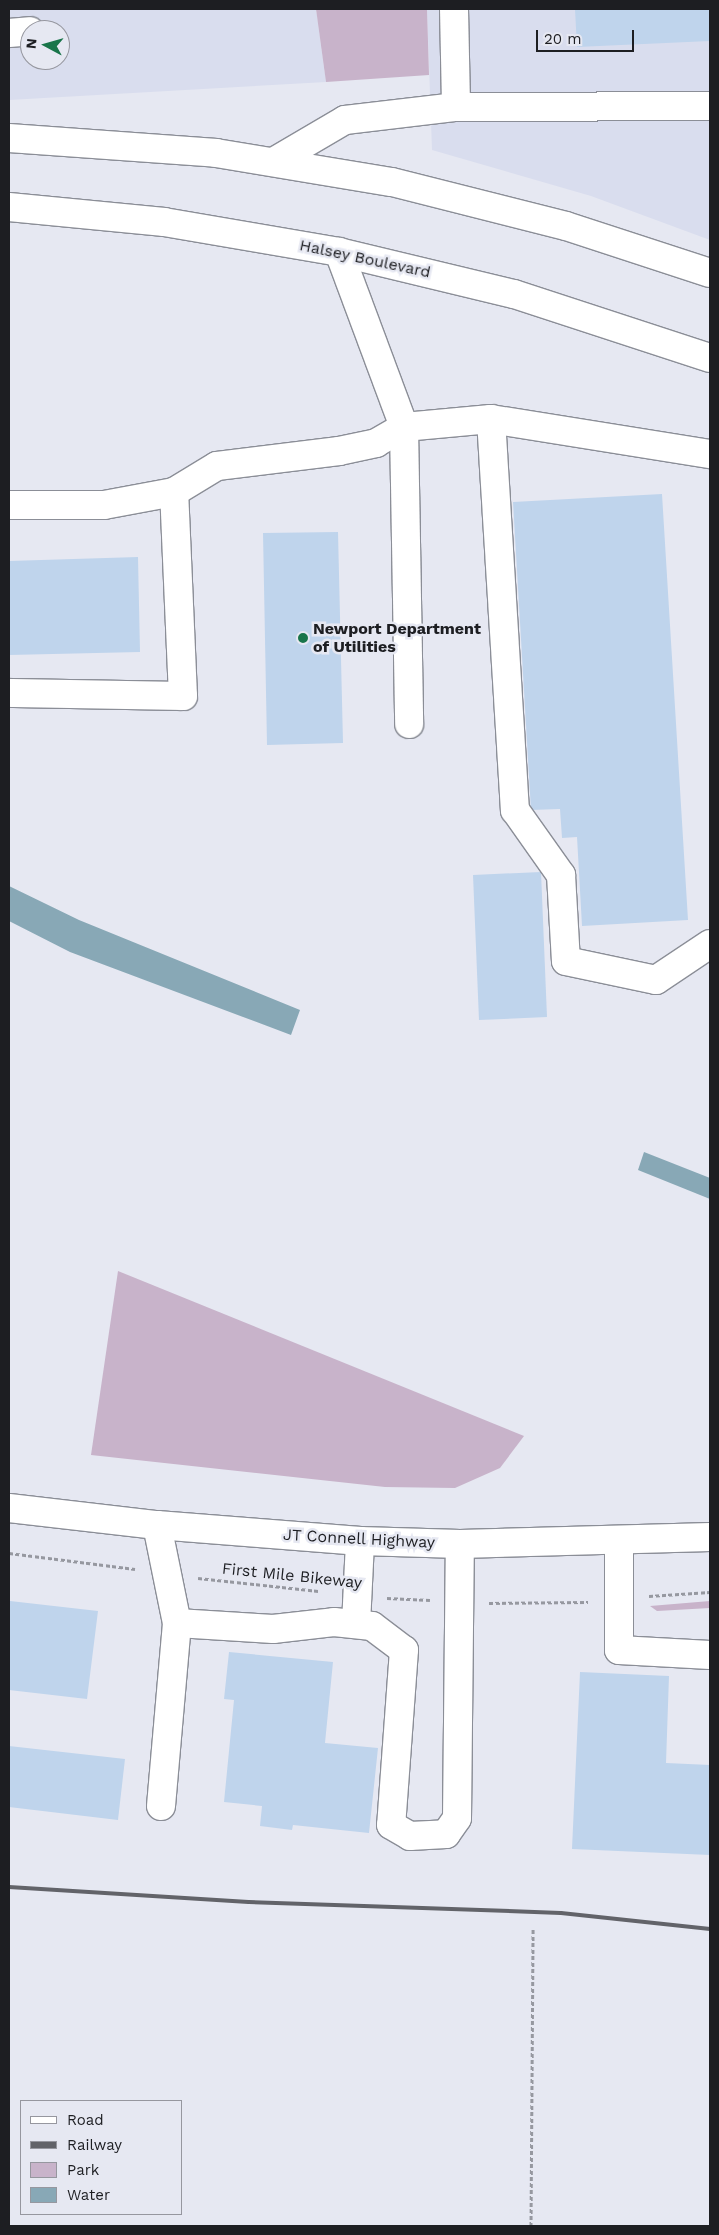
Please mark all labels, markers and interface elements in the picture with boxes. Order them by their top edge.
north arrow [20,20,70,70]
scale bar [539,20,636,52]
text: 20 m [544,30,582,48]
text: N [23,38,40,50]
street label: Halsey Boulevard [298,236,432,282]
place label: Newport Department of Utilities [313,619,481,657]
marker: Newport Department of Utilities [297,632,309,644]
street label: JT Connell Highway [282,1525,436,1553]
street label: First Mile Bikeway [221,1559,363,1593]
legend [20,2100,182,2215]
text: Road [67,2111,104,2129]
text: Railway [67,2136,122,2154]
text: Park [67,2161,99,2179]
text: Water [67,2186,110,2204]

